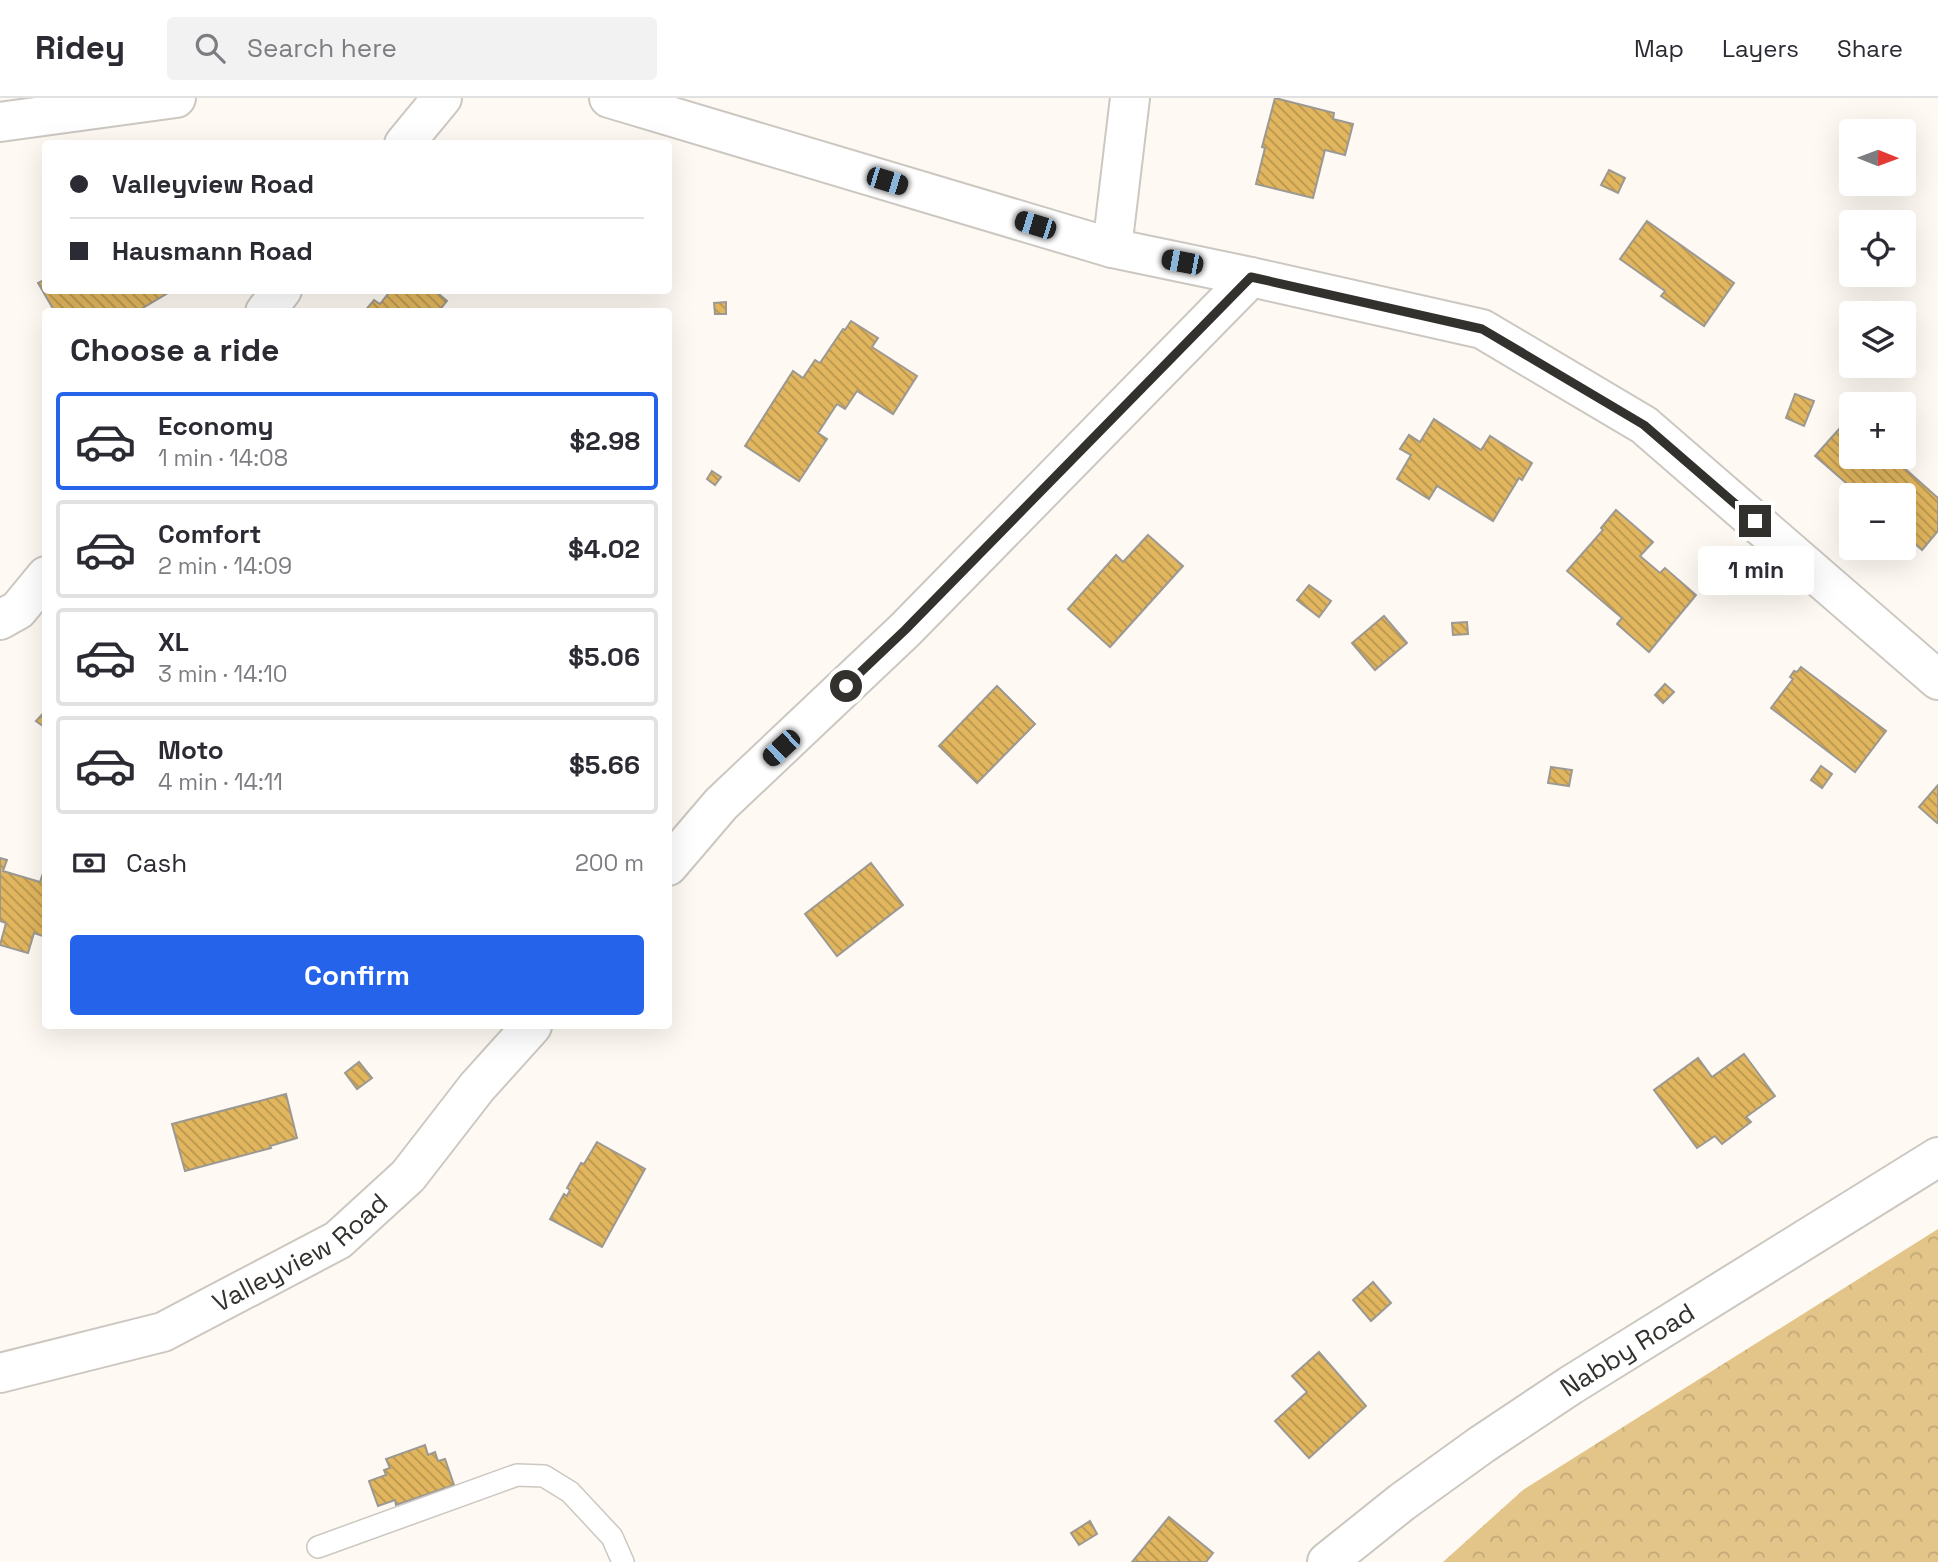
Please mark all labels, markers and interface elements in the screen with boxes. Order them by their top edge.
search box [167,17,657,80]
text: Ridey [35,27,125,69]
icon: search [191,29,229,67]
text: Search here [247,31,397,65]
text: Map [1634,33,1684,64]
text: Layers [1722,33,1799,64]
text: Share [1837,33,1903,64]
north arrow [1839,119,1916,196]
map controls [1839,119,1916,560]
car [864,165,911,197]
text: Valleyview Road [112,167,314,201]
car [1012,209,1059,241]
button: locate [1839,210,1916,287]
text: Hausmann Road [112,234,313,268]
car [1160,248,1205,276]
button: layers [1839,301,1916,378]
text: Choose a ride [70,330,280,370]
button: + [1839,392,1916,469]
text: Economy [158,409,274,443]
icon: car [74,410,137,473]
text: $2.98 [569,424,640,458]
text: 1 min · 14:08 [158,443,288,473]
button: − [1839,483,1916,560]
route end [1739,505,1771,537]
text: Comfort [158,517,261,551]
icon: car [74,518,137,581]
text: $4.02 [568,532,640,566]
callout: 1 min [1697,546,1813,594]
text: 2 min · 14:09 [158,551,292,581]
text: 1 min [1728,555,1784,585]
text: XL [158,625,189,659]
icon: car [74,626,137,689]
text: $5.06 [568,640,640,674]
text: 3 min · 14:10 [158,659,288,689]
route start [830,670,862,702]
car [759,726,804,770]
text: Moto [158,733,224,767]
icon: car [74,734,137,797]
text: $5.66 [569,748,640,782]
text: 4 min · 14:11 [158,767,283,797]
icon: cash [70,844,108,882]
text: Cash [126,846,187,880]
text: 200 m [575,848,644,878]
button: Confirm [70,935,644,1015]
street label: Valleyview Road [207,1186,395,1320]
street label: Nabby Road [1553,1295,1701,1405]

